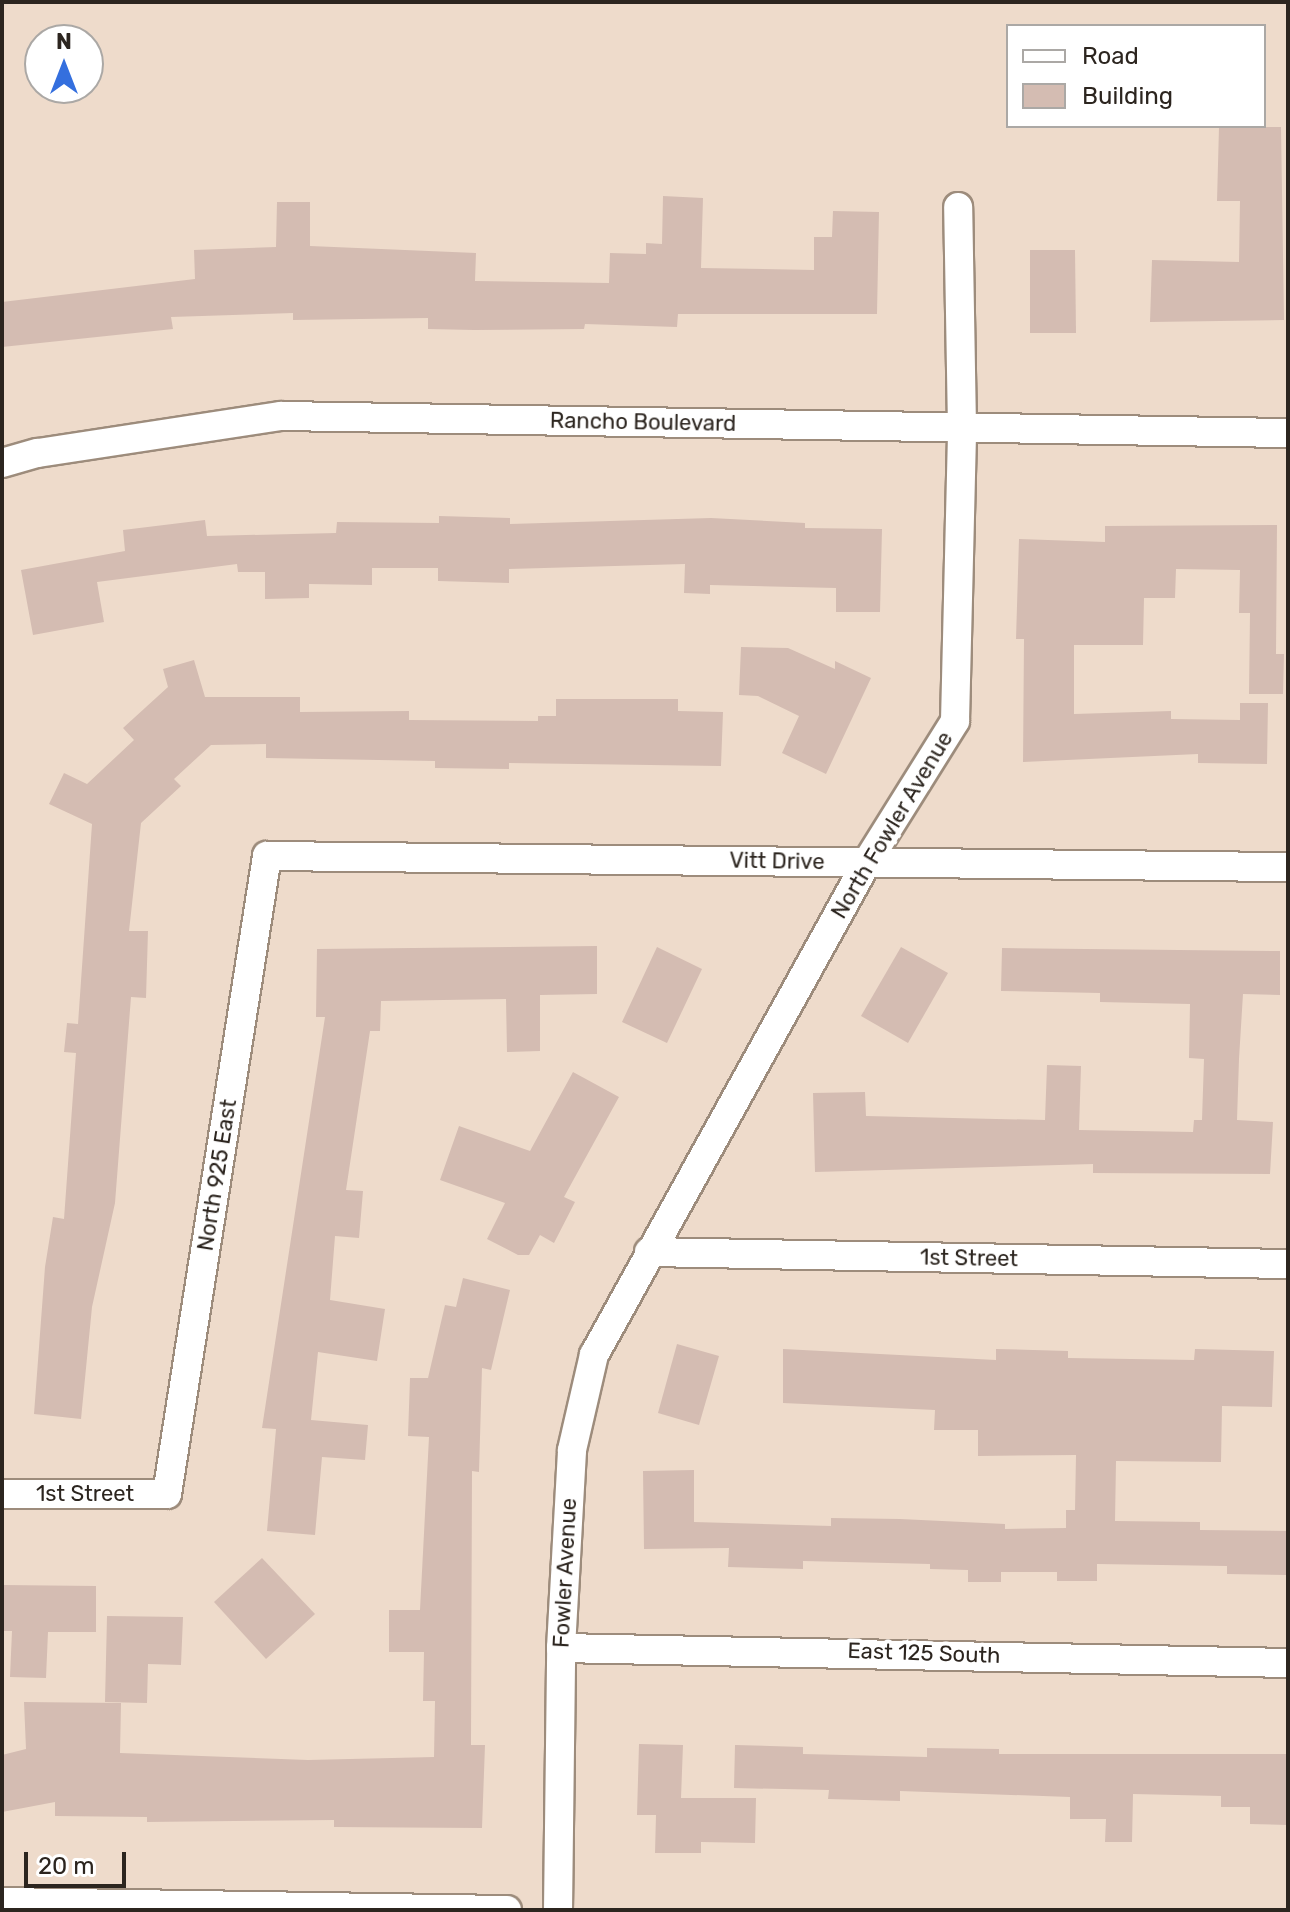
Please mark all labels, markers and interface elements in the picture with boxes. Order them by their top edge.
north arrow [24,24,104,104]
legend [1006,24,1266,128]
text: N [56,28,72,55]
text: Road [1082,42,1139,70]
text: Building [1082,82,1173,110]
street label: Rancho Boulevard [550,407,736,437]
street label: North Fowler Avenue [825,726,959,924]
street label: Vitt Drive [729,847,825,875]
street label: North 925 East [192,1097,242,1253]
street label: 1st Street [920,1244,1018,1272]
street label: 1st Street [36,1481,134,1507]
street label: Fowler Avenue [548,1497,582,1649]
street label: East 125 South [847,1637,1001,1669]
scale bar [28,1836,130,1886]
text: 20 m [38,1852,95,1880]

